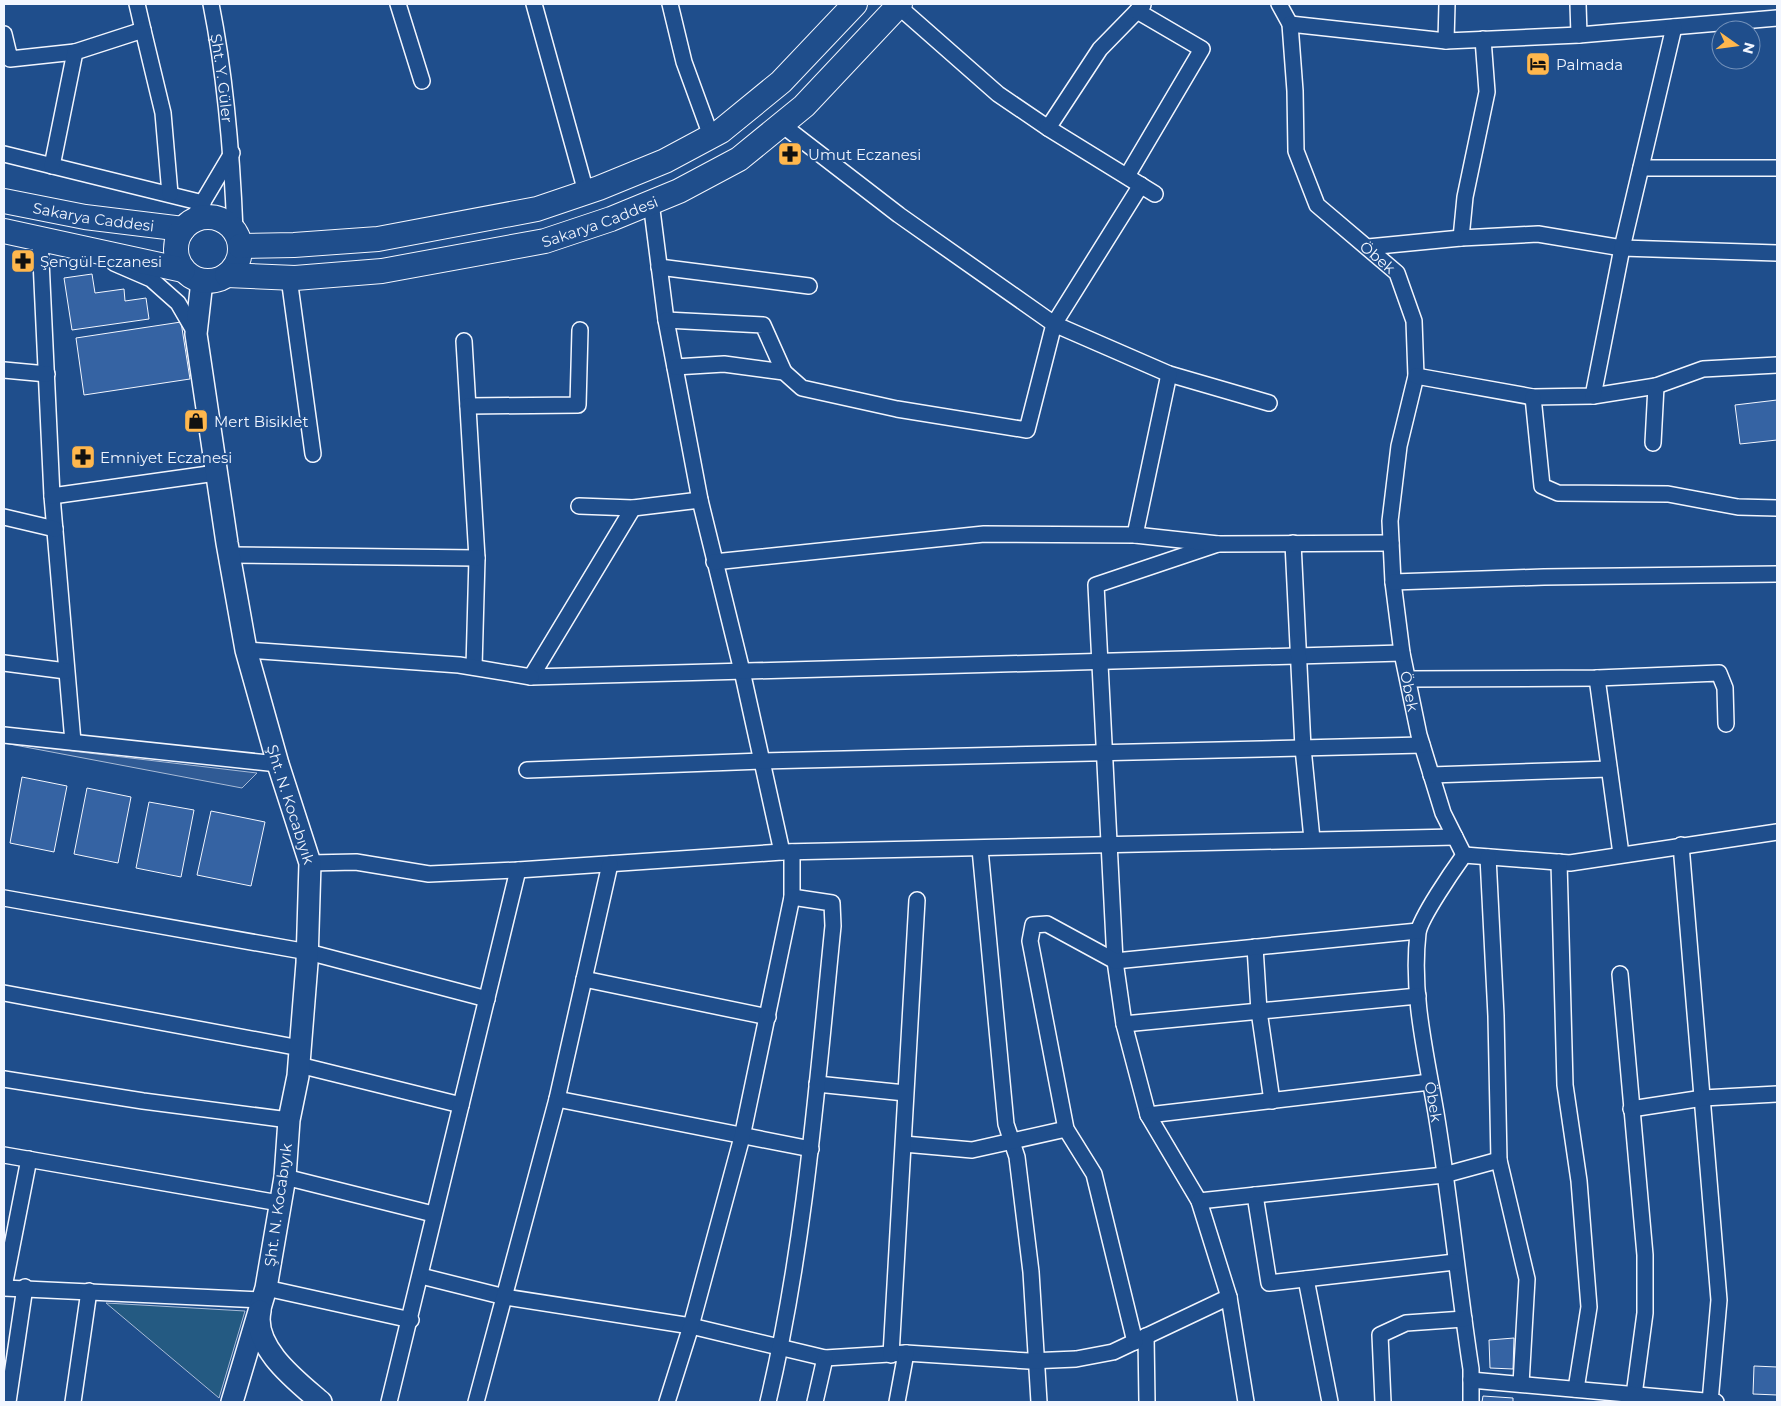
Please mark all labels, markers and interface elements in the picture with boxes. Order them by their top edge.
north arrow [1711,20,1761,70]
street label: Şht. Y. Güler [207,32,237,123]
text: N [1739,40,1759,56]
hotel icon: Palmada [1525,51,1551,77]
place label: Palmada [1556,55,1623,74]
pharmacy icon: Umut Eczanesi [777,141,803,167]
place label: Umut Eczanesi [808,145,921,164]
street label: Sakarya Caddesi [539,191,660,251]
street label: Sakarya Caddesi [31,197,155,235]
street label: Öbek [1356,236,1400,277]
pharmacy icon: Şengül Eczanesi [10,248,36,274]
place label: Şengül Eczanesi [40,252,162,271]
shop icon: Mert Bisiklet [183,408,209,434]
place label: Mert Bisiklet [214,412,309,431]
pharmacy icon: Emniyet Eczanesi [70,444,96,470]
place label: Emniyet Eczanesi [100,448,232,467]
street label: Öbek [1396,669,1423,713]
street label: Şht. N. Kocabıyık [263,742,319,866]
street label: Öbek [1421,1080,1447,1123]
street label: Şht. N. Kocabıyık [260,1142,296,1268]

